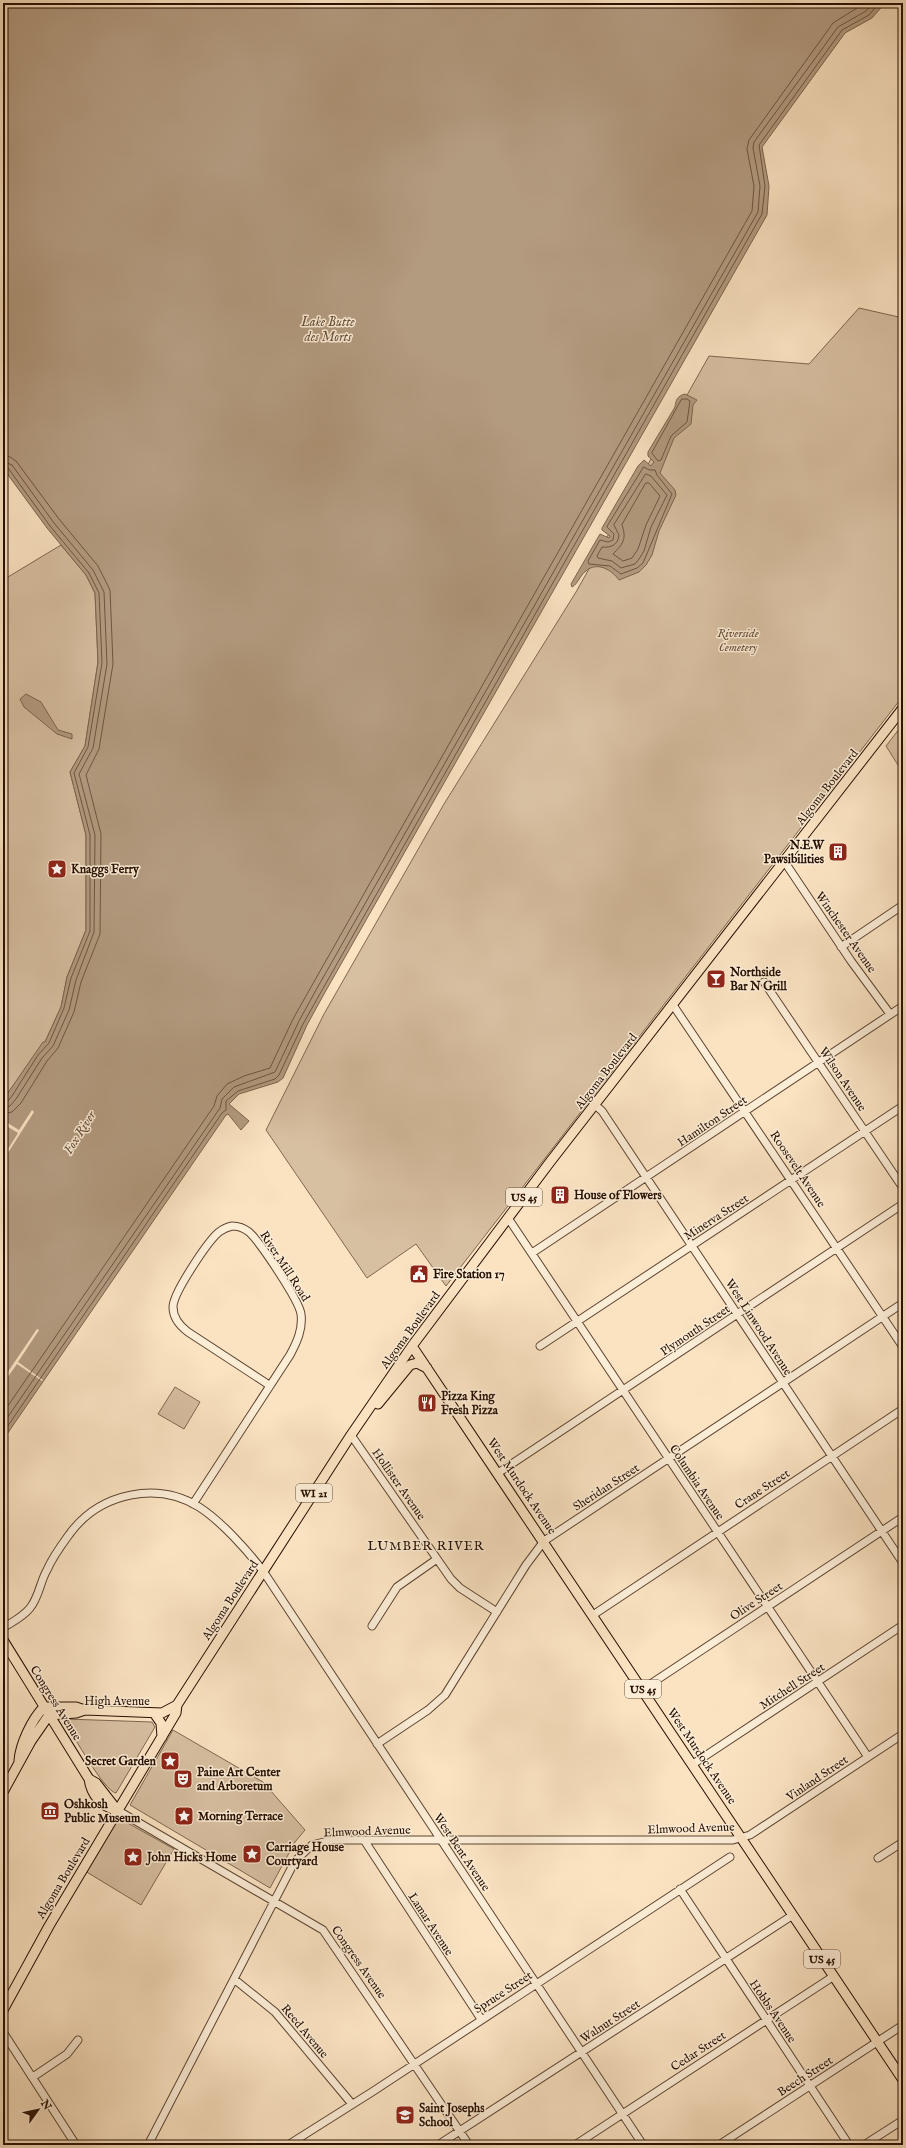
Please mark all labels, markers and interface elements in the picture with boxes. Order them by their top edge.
water label: Lake Butte des Morts [300,314,355,346]
park label: Riverside Cemetery [717,626,759,655]
street label: Algoma Boulevard [793,746,862,829]
place label: N.E.W Pawsibilities [764,838,826,867]
building icon: N.E.W Pawsibilities [827,841,849,863]
place icon: Knaggs Ferry [46,858,68,880]
place label: Knaggs Ferry [71,862,140,878]
street label: Winchester Avenue [812,889,879,976]
place label: Northside Bar N Grill [729,965,788,994]
bar icon: Northside Bar N Grill [705,968,727,990]
street label: Algoma Boulevard [572,1030,641,1113]
street label: Wilson Avenue [816,1044,870,1115]
street label: Hamilton Street [675,1093,750,1150]
water label: Fox River [60,1108,100,1158]
street label: Roosevelt Avenue [766,1128,829,1211]
building icon: House of Flowers [549,1184,571,1206]
road number: US 45 [506,1188,542,1206]
place label: House of Flowers [574,1188,662,1203]
street label: Minerva Street [681,1191,751,1244]
street label: River Mill Road [256,1228,313,1305]
public building icon: Fire Station 17 [408,1263,430,1285]
place label: Fire Station 17 [433,1267,505,1282]
street label: West Linwood Avenue [722,1276,796,1379]
street label: Algoma Boulevard [377,1288,444,1373]
street label: Plymouth Street [658,1302,733,1359]
place label: Pizza King Fresh Pizza [441,1389,499,1418]
restaurant icon: Pizza King Fresh Pizza [416,1392,438,1414]
street label: West Murdock Avenue [484,1435,560,1538]
street label: Columbia Avenue [666,1442,728,1523]
street label: Hollister Avenue [368,1446,429,1523]
street label: Sheridan Street [570,1460,642,1514]
street label: Crane Street [732,1466,793,1513]
road number: WI 21 [296,1484,332,1502]
district label: LUMBER RIVER [367,1538,485,1555]
street label: Algoma Boulevard [199,1557,262,1644]
street label: Olive Street [727,1579,785,1624]
street label: Mitchell Street [757,1660,828,1713]
street label: Congress Avenue [27,1663,85,1744]
road number: US 45 [625,1680,661,1698]
street label: High Avenue [84,1694,150,1709]
street label: West Murdock Avenue [664,1705,740,1808]
place icon: Secret Garden [159,1750,181,1772]
street label: Vinland Street [783,1752,851,1805]
place label: Secret Garden [85,1754,157,1769]
place label: Paine Art Center and Arboretum [197,1765,281,1794]
theatre icon: Paine Art Center and Arboretum [172,1768,194,1790]
place label: Oshkosh Public Museum [64,1797,141,1826]
museum icon: Oshkosh Public Museum [39,1800,61,1822]
place icon: Morning Terrace [173,1805,195,1827]
place label: Morning Terrace [198,1809,283,1825]
street label: West Bent Avenue [430,1811,493,1894]
street label: Elmwood Avenue [647,1819,735,1838]
street label: Elmwood Avenue [323,1822,411,1841]
street label: Algoma Boulevard [33,1834,94,1922]
place label: Carriage House Courtyard [266,1840,345,1870]
place icon: Carriage House Courtyard [241,1843,263,1865]
place icon: John Hicks Home [122,1846,144,1868]
place label: John Hicks Home [145,1850,237,1866]
street label: Lamar Avenue [405,1890,457,1959]
street label: Congress Avenue [328,1923,390,2002]
road number: US 45 [804,1950,840,1968]
street label: Spruce Street [471,1968,536,2018]
street label: Hobbs Avenue [746,1977,799,2046]
street label: Walnut Street [578,1997,643,2046]
street label: Reed Avenue [278,2001,332,2062]
street label: Cedar Street [668,2028,729,2075]
street label: Beech Street [775,2053,836,2100]
north arrow [18,2090,58,2130]
text: N [37,2096,54,2113]
place label: Saint Josephs School [419,2101,485,2130]
school or university icon: Saint Josephs School [394,2104,416,2126]

